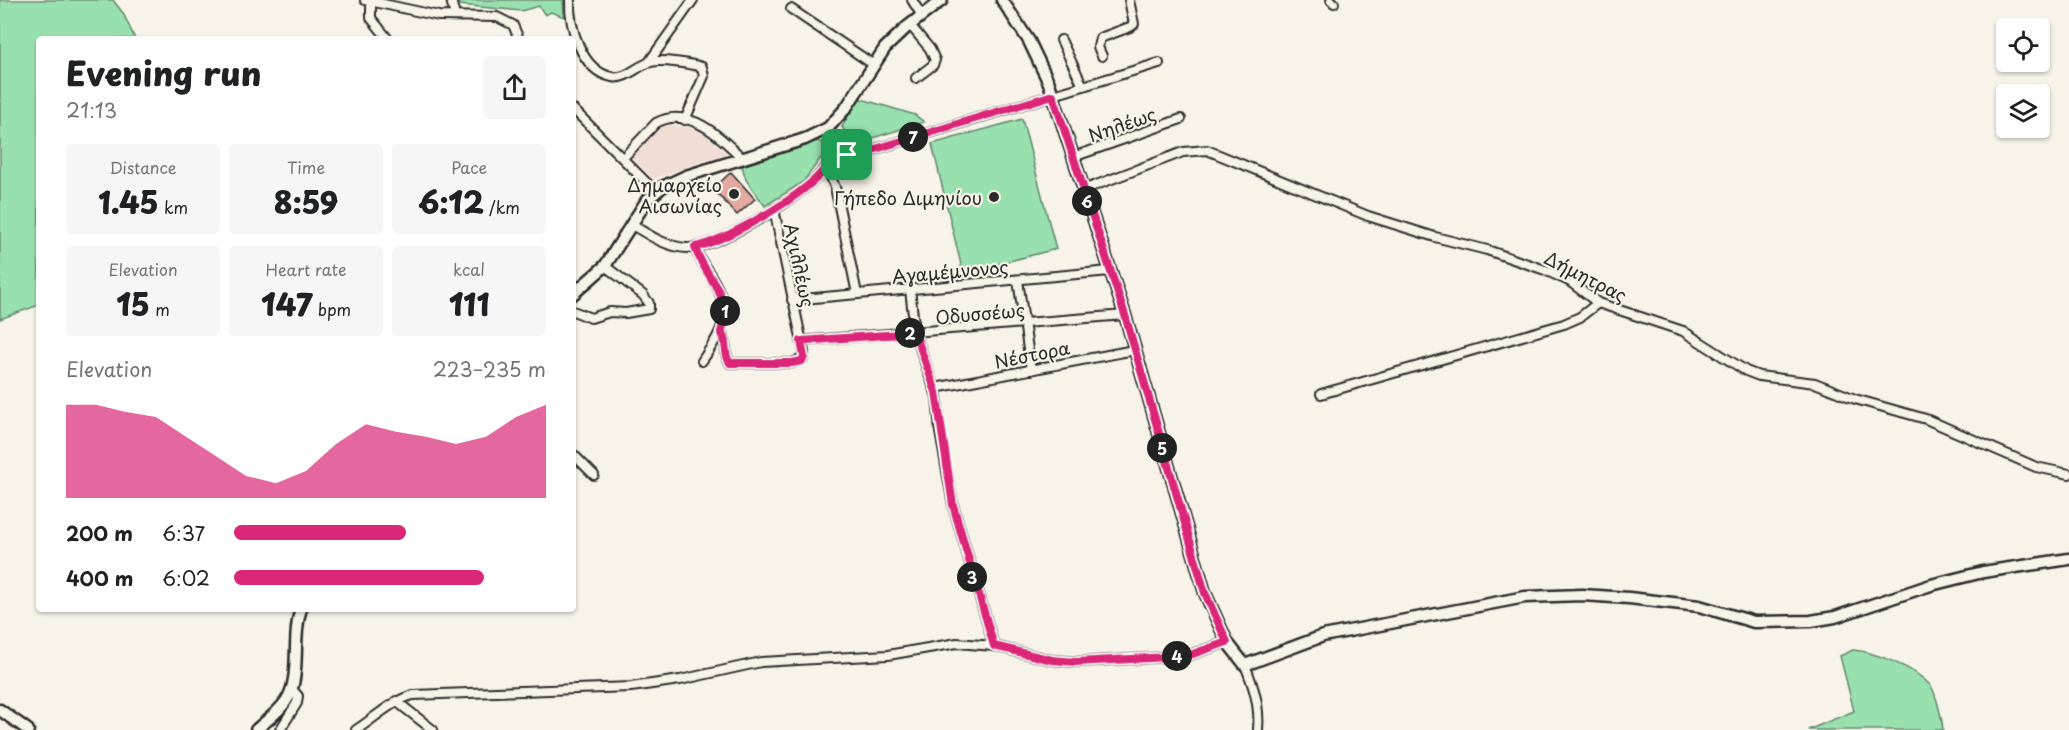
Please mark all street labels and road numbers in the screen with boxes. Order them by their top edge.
street label: Νηλέως [1085,100,1159,148]
street label: Αχιλλέως [778,220,822,310]
street label: Δήμητρας [1540,244,1632,308]
street label: Αγαμέμνονος [891,252,1009,290]
street label: Οδυσσέως [934,296,1026,330]
street label: Νέστορα [992,333,1072,375]

